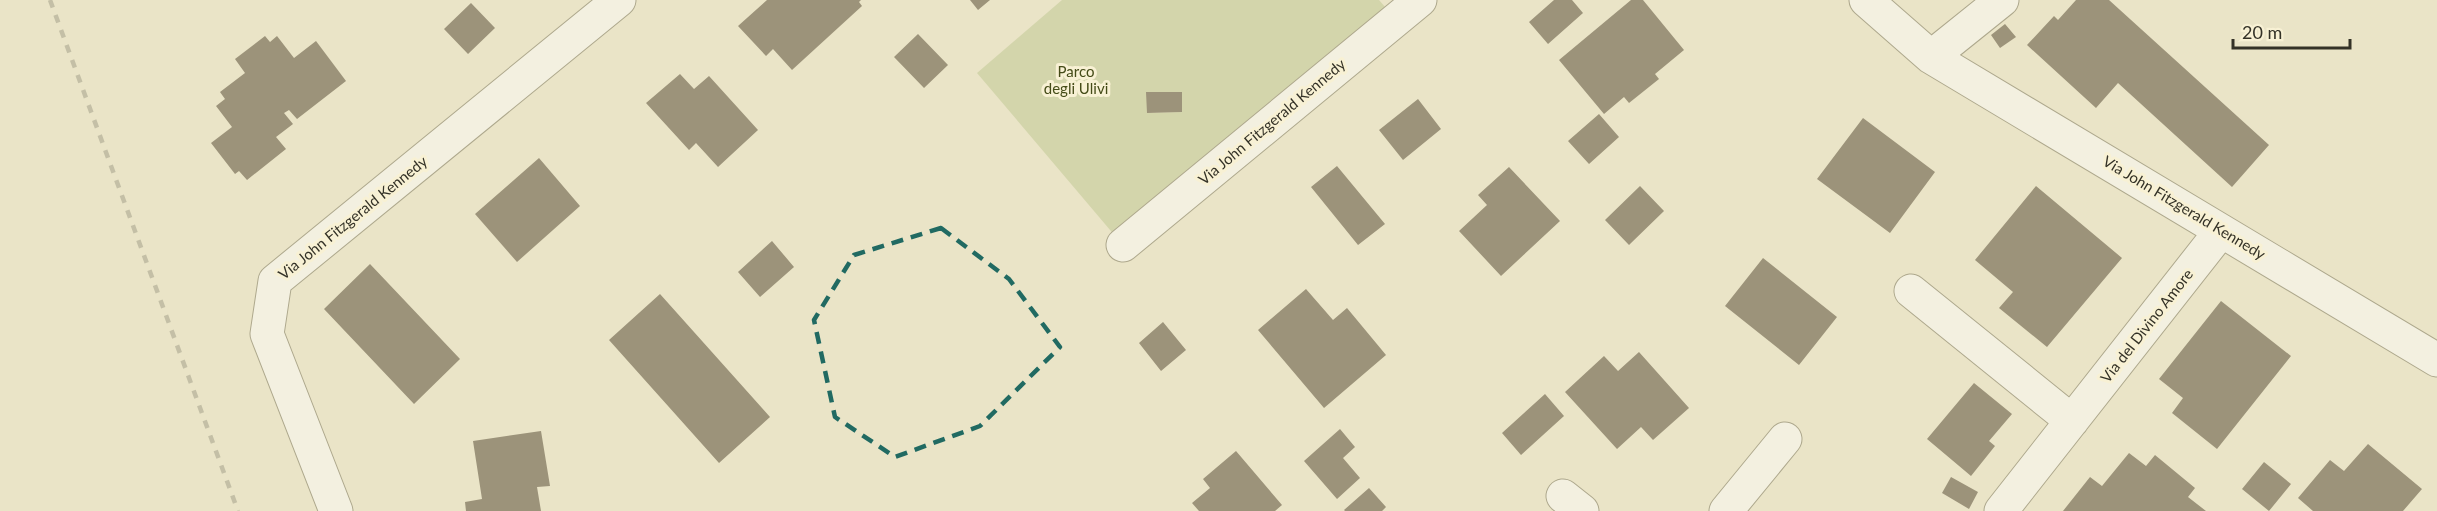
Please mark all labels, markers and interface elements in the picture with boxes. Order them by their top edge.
scale bar [2233,12,2350,50]
text: 20 m [2242,21,2282,43]
street label: Via John Fitzgerald Kennedy [1194,54,1349,188]
park label: Parco degli Ulivi [1044,62,1108,97]
street label: Via John Fitzgerald Kennedy [274,151,431,283]
street label: Via John Fitzgerald Kennedy [2100,151,2269,263]
street label: Via del Divino Amore [2096,265,2196,386]

